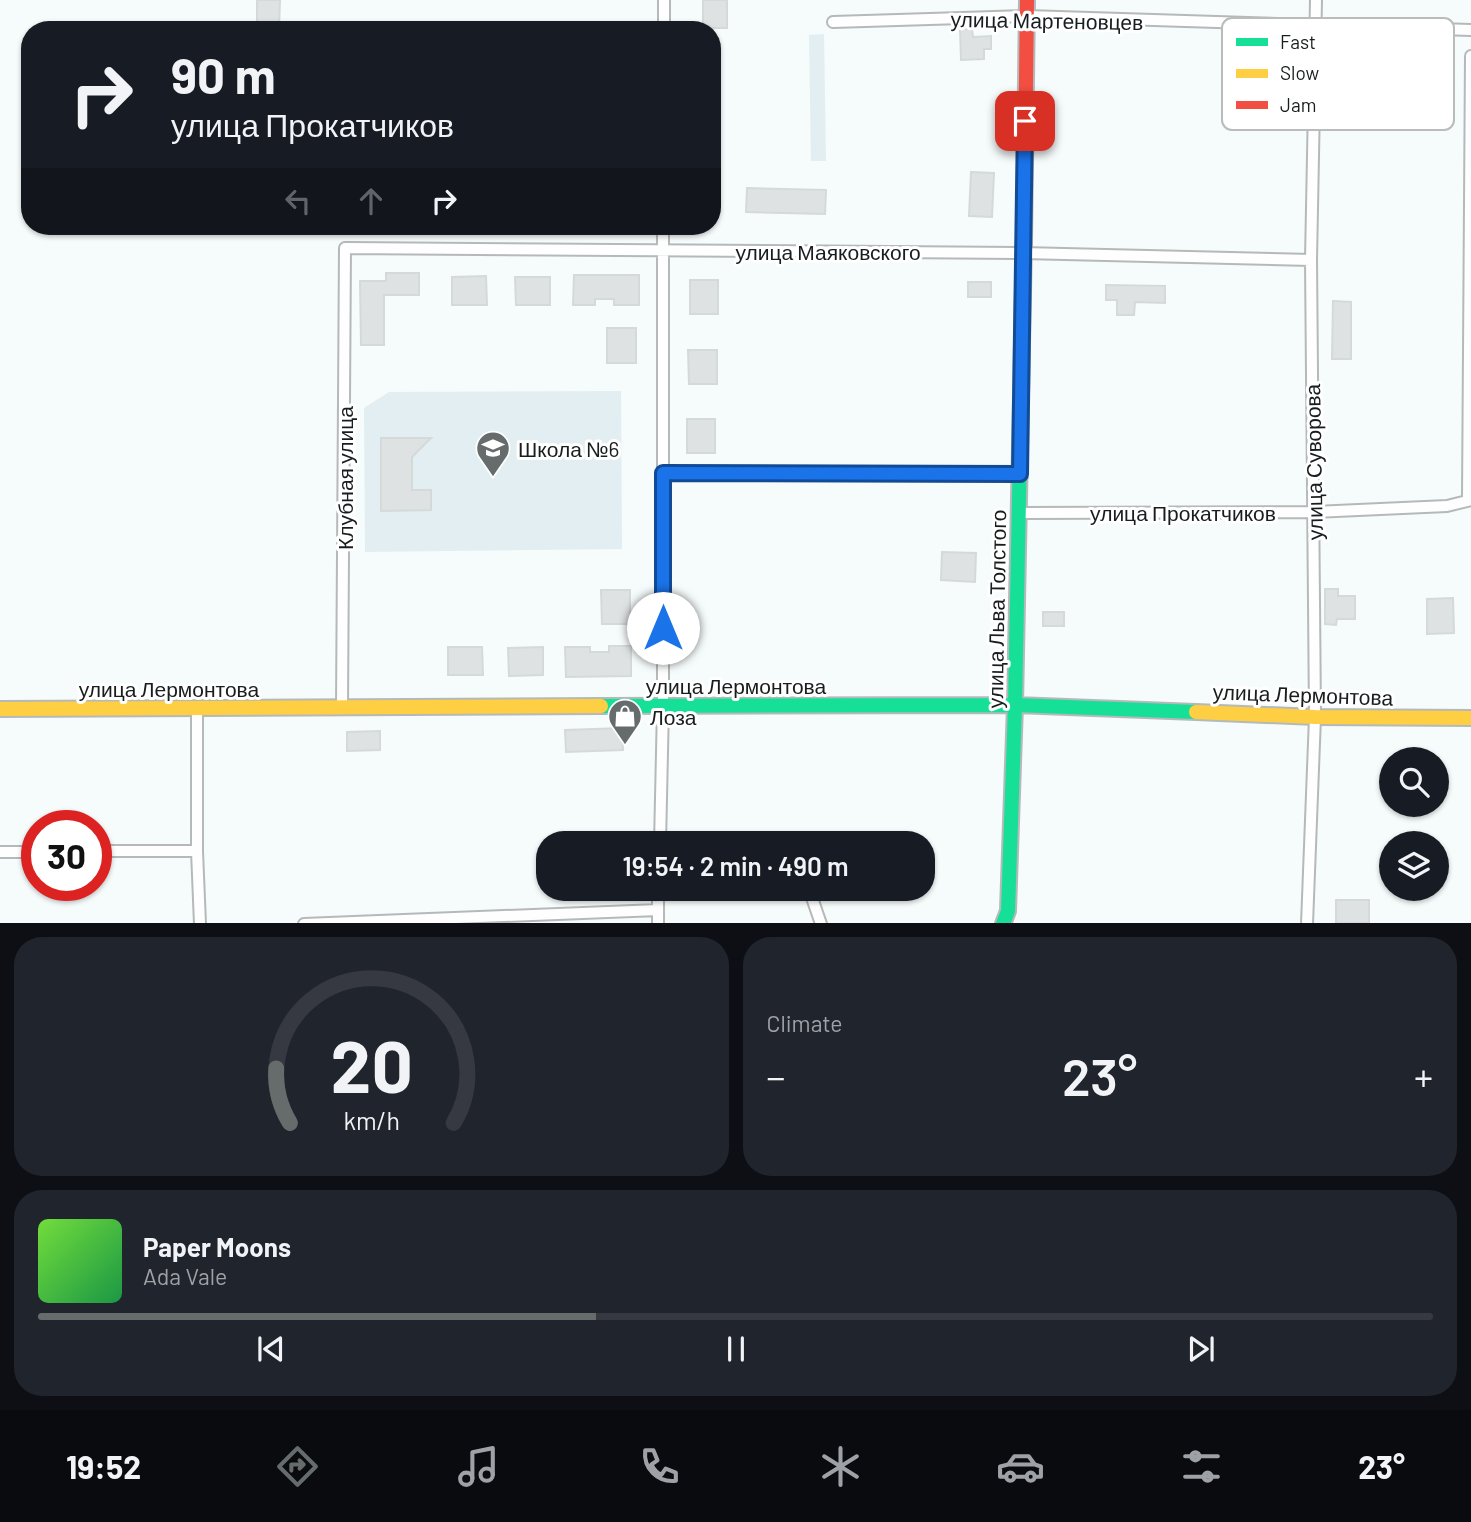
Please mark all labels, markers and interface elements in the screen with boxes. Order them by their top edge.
street label: улица Мартеновцев [950,6,1144,34]
legend [1222,18,1454,130]
text: Fast [1280,30,1316,53]
text: 90 m [171,45,276,104]
icon: right [56,49,147,140]
text: Slow [1280,61,1319,84]
pin [995,91,1055,151]
text: Jam [1280,93,1316,116]
icon: arrive [1006,102,1044,140]
text: улица Прокатчиков [171,105,454,143]
icon: left [279,182,317,220]
icon: ahead [352,182,390,220]
icon: right [425,182,463,220]
street label: улица Маяковского [735,239,921,264]
street label: улица Суворова [1299,383,1327,540]
street label: Клубная улица [332,406,357,550]
school or university icon: Школа №6 [474,429,512,478]
place label: Школа №6 [518,436,619,461]
street label: улица Прокатчиков [1090,500,1276,525]
street label: улица Льва Толстого [982,510,1010,708]
position arrow [626,591,700,665]
street label: улица Лермонтова [646,673,827,698]
street label: улица Лермонтова [79,676,260,701]
street label: улица Лермонтова [1212,678,1394,710]
shop icon: Лоза [606,697,644,746]
place label: Лоза [650,704,697,729]
map controls [1379,747,1449,901]
button: search [1379,747,1449,817]
speed limit sign: 30 [21,810,112,901]
button: layers [1379,831,1449,901]
text: 19:54 · 2 min · 490 m [623,850,848,881]
text: Climate [767,1009,843,1037]
text: 20 [330,1020,412,1108]
text: 23° [1062,1044,1137,1106]
text: − [767,1053,786,1099]
text: + [1414,1053,1433,1099]
text: km/h [343,1104,400,1134]
text: Paper Moons [143,1231,291,1262]
text: Ada Vale [143,1262,227,1290]
icon: previous [252,1330,290,1368]
icon: pause [717,1330,755,1368]
icon: next [1182,1330,1220,1368]
icon: directions [273,1442,322,1491]
icon: music [454,1442,503,1491]
icon: phone [635,1442,684,1491]
icon: climate [816,1442,865,1491]
icon: car [996,1442,1045,1491]
icon: filters [1177,1442,1226,1491]
text: 19:52 [66,1447,141,1485]
text: 23° [1358,1447,1405,1485]

